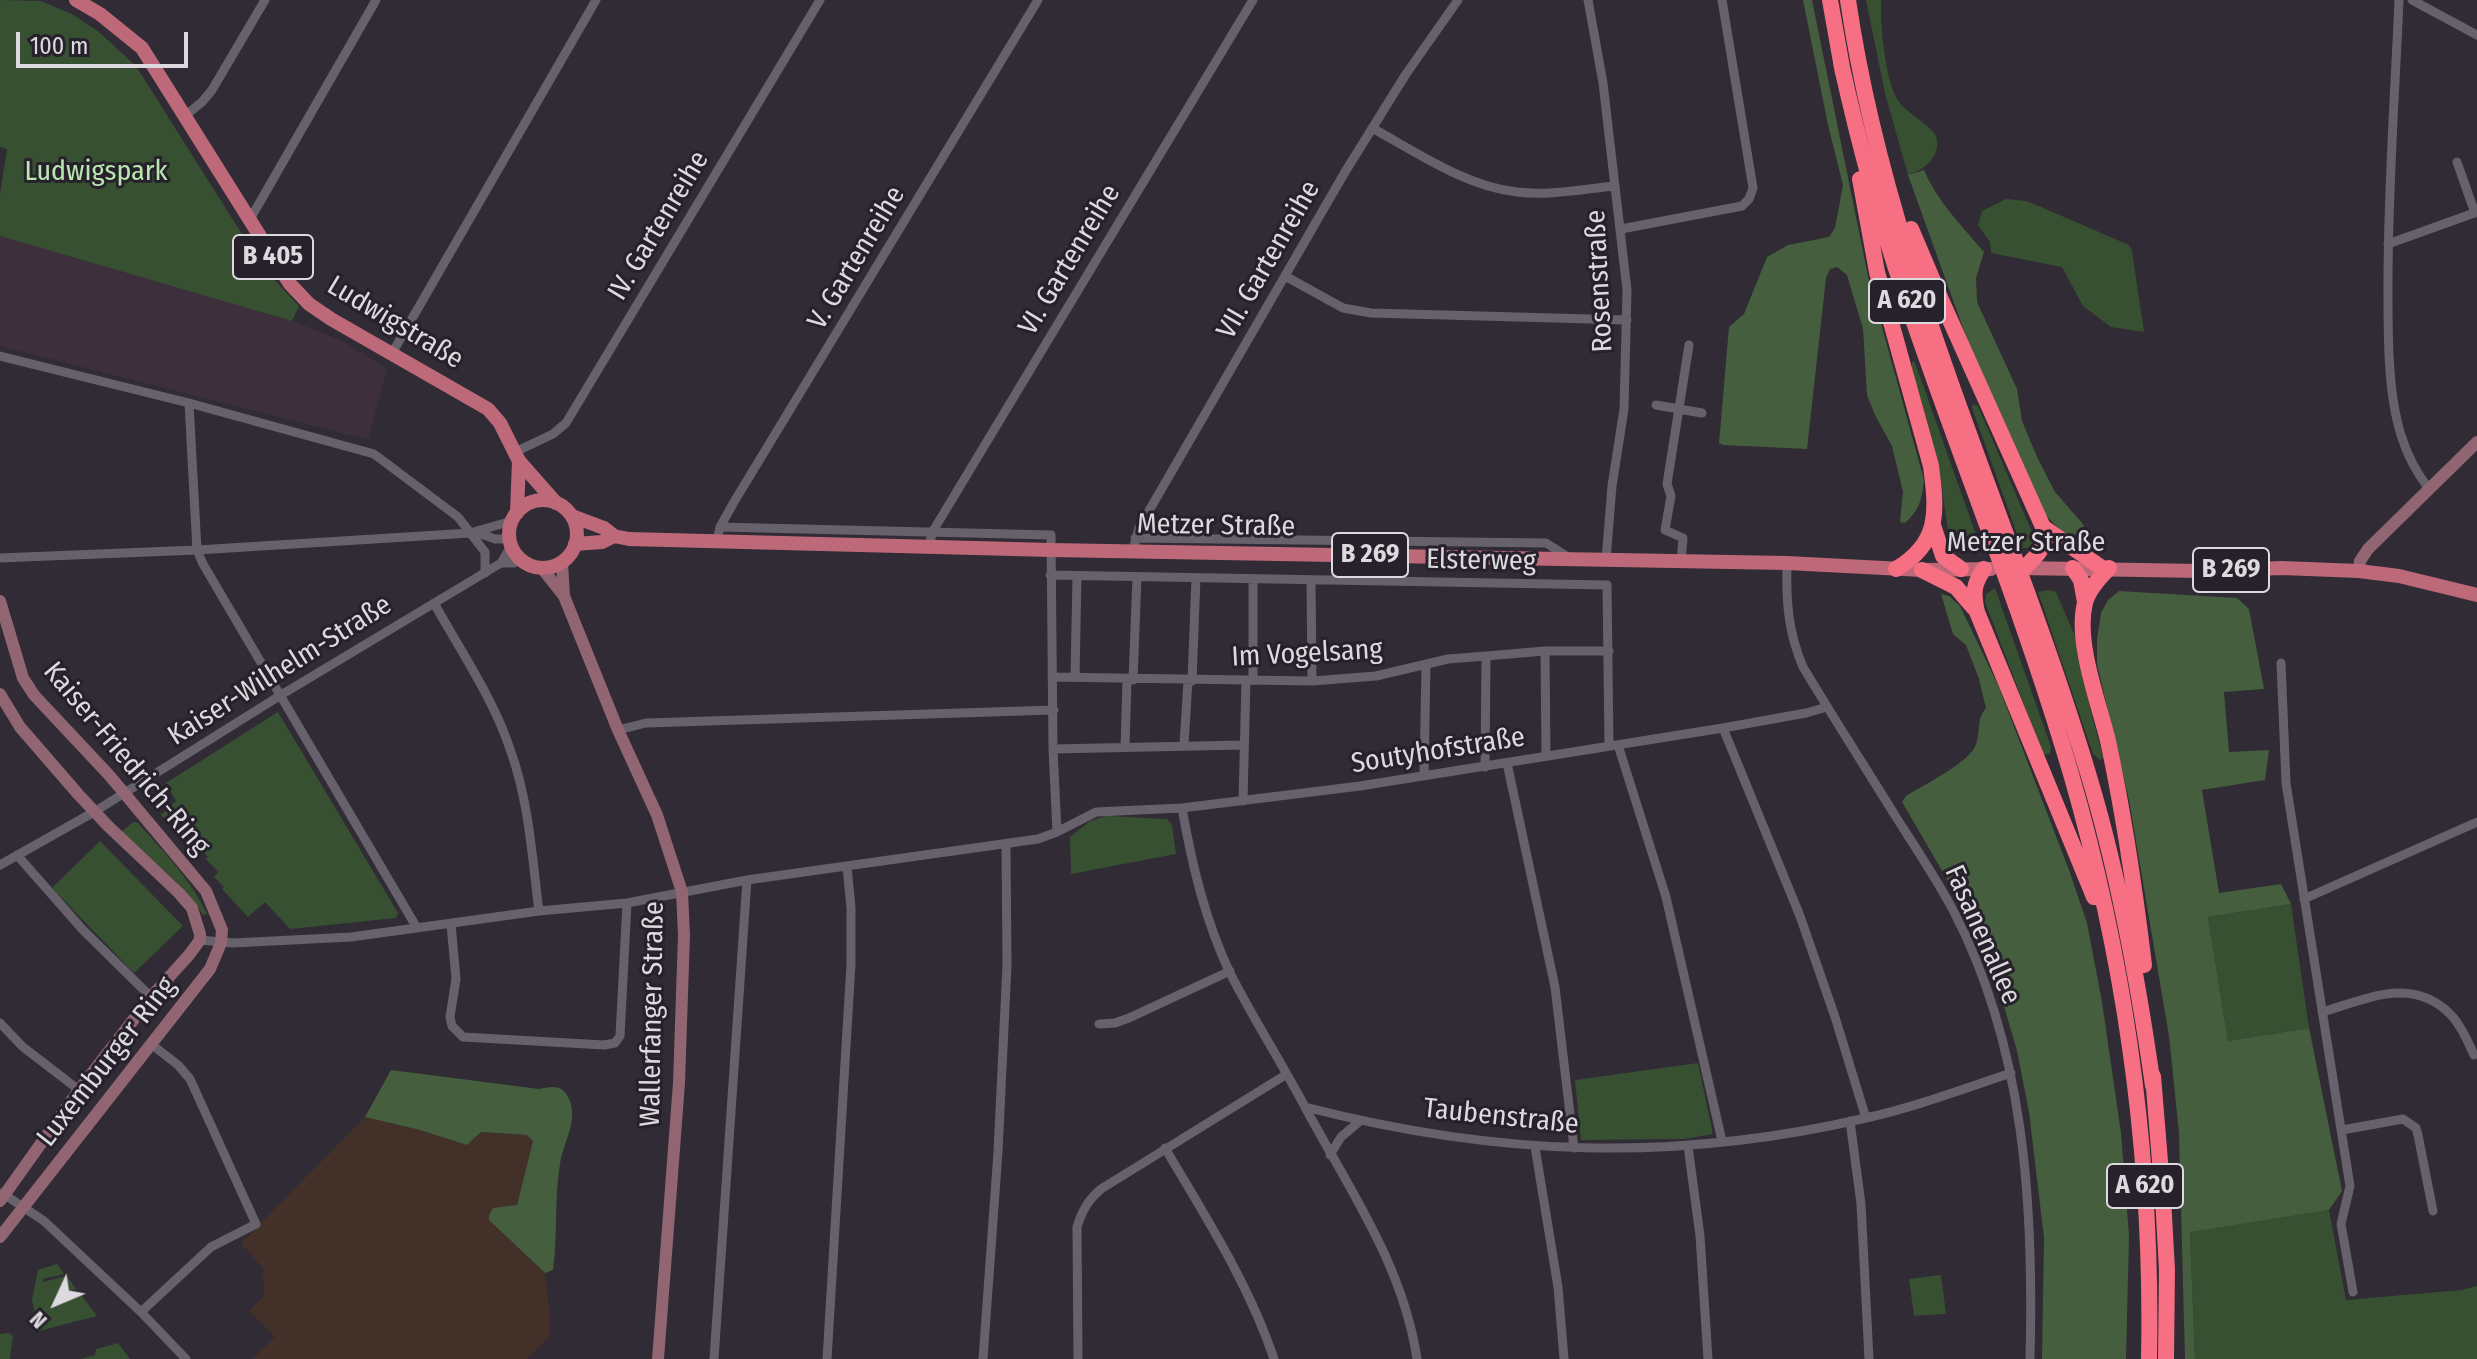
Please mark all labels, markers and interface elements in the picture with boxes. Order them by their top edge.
scale bar [20,16,192,66]
text: 100 m [30,32,88,60]
street label: IV. Gartenreihe [601,145,717,307]
park label: Ludwigspark [24,155,168,189]
street label: VII. Gartenreihe [1210,175,1328,345]
street label: VI. Gartenreihe [1012,179,1128,341]
street label: V. Gartenreihe [801,180,913,336]
street label: Rosenstraße [1579,209,1621,353]
road number: B 405 [233,235,313,279]
street label: Ludwigstraße [321,269,469,377]
road number: A 620 [1869,279,1945,323]
street label: Metzer Straße [1137,508,1295,544]
street label: Metzer Straße [1947,526,2105,560]
road number: B 269 [1332,533,1408,577]
street label: Elsterweg [1426,543,1536,579]
road number: B 269 [2193,548,2269,592]
street label: Kaiser-Wilhelm-Straße [162,589,398,753]
street label: Im Vogelsang [1231,633,1383,675]
street label: Kaiser-Friedrich-Ring [36,656,216,862]
street label: Soutyhofstraße [1349,721,1527,781]
street label: Fasanenallee [1936,860,2028,1010]
street label: Wallerfanger Straße [634,901,672,1127]
street label: Luxemburger Ring [30,970,184,1154]
street label: Taubenstraße [1422,1092,1580,1142]
road number: A 620 [2107,1164,2183,1208]
north arrow [16,1263,96,1343]
text: N [24,1306,53,1334]

